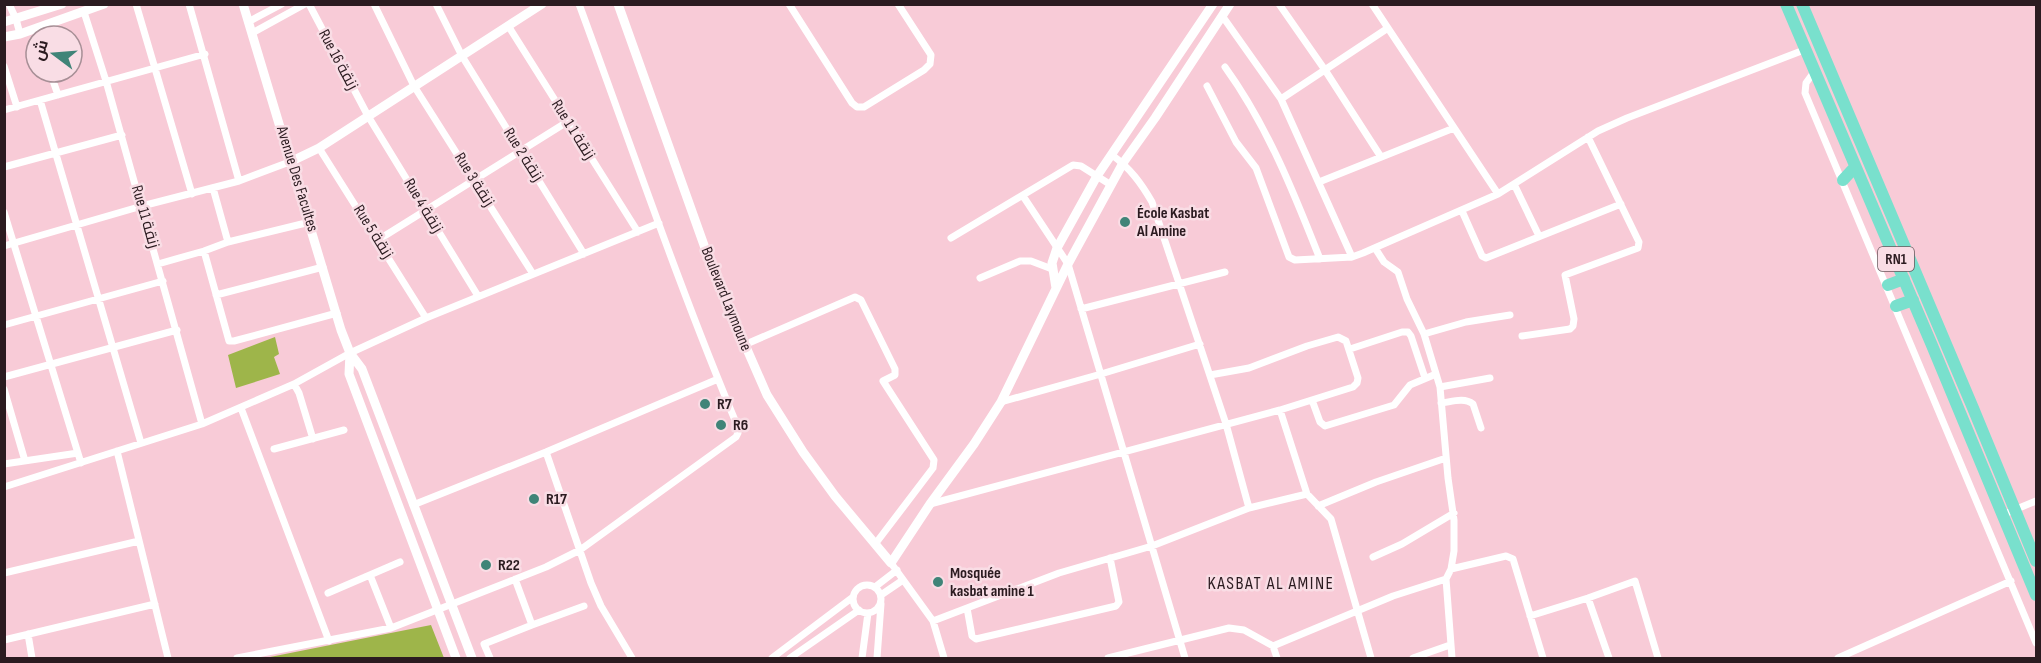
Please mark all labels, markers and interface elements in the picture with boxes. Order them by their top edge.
north arrow [24,24,84,84]
street label: Rue 16 زنقة [314,26,362,94]
text: ش [29,38,53,63]
street label: Rue 1 زنقة 1 [547,96,599,164]
street label: Avenue Des Facultes [272,123,322,234]
street label: Rue 2 زنقة [499,124,547,186]
street label: Rue 3 زنقة [450,149,498,211]
street label: Rue 4 زنقة [399,175,447,237]
street label: Rue 11 زنقة [127,183,163,251]
street label: Rue 5 زنقة [349,202,397,262]
place label: École Kasbat Al Amine [1136,204,1209,241]
marker: École Kasbat Al Amine [1118,215,1132,229]
street label: Boulevard Laymoune [697,244,755,354]
road number: RN1 [1878,247,1914,271]
place label: R7 [717,395,732,414]
marker: R7 [698,397,712,411]
place label: R6 [733,416,748,435]
marker: R6 [714,418,728,432]
place label: R17 [546,490,567,509]
marker: R17 [527,492,541,506]
place label: R22 [498,556,520,575]
marker: R22 [479,558,493,572]
place label: Mosquée kasbat amine 1 [950,564,1034,601]
district label: KASBAT AL AMINE [1207,573,1335,594]
marker: Mosquée kasbat amine 1 [931,575,945,589]

